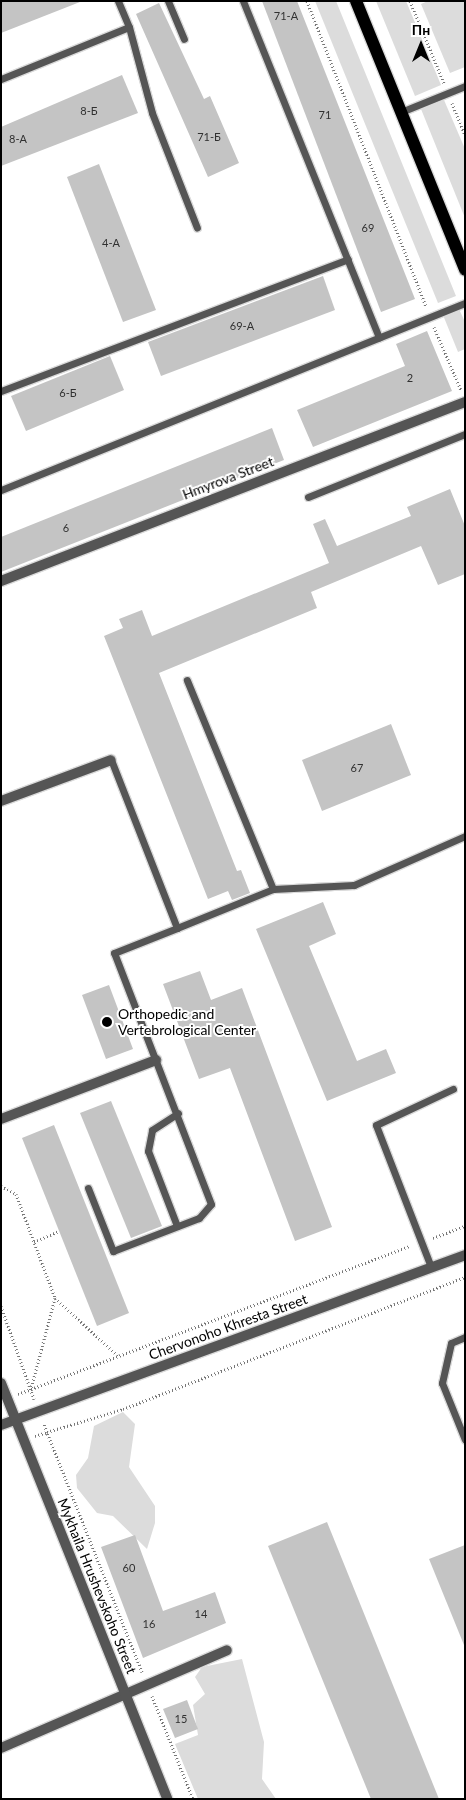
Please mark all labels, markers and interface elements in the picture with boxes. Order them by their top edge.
house number: 71-А [274,9,298,23]
north arrow [396,20,446,70]
text: Пн [412,21,430,38]
house number: 8-Б [80,104,98,118]
house number: 71 [319,108,331,122]
house number: 71-Б [197,130,221,144]
house number: 8-А [9,132,27,146]
house number: 69 [362,221,374,235]
house number: 4-А [102,236,120,250]
house number: 69-А [230,319,254,333]
house number: 2 [407,371,413,385]
house number: 6-Б [59,386,77,400]
street label: Hmyrova Street [180,453,276,503]
house number: 6 [63,521,69,535]
house number: 67 [351,761,363,775]
place label: Orthopedic and Vertebrological Center [118,1006,256,1038]
marker: Orthopedic and Vertebrological Center [100,1015,114,1029]
street label: Chervonoho Khresta Street [146,1290,310,1364]
street label: Mykhaila Hrushevskoho Street [54,1496,140,1676]
house number: 60 [123,1561,135,1575]
house number: 14 [195,1607,207,1621]
house number: 16 [143,1617,155,1631]
house number: 15 [175,1712,187,1726]

